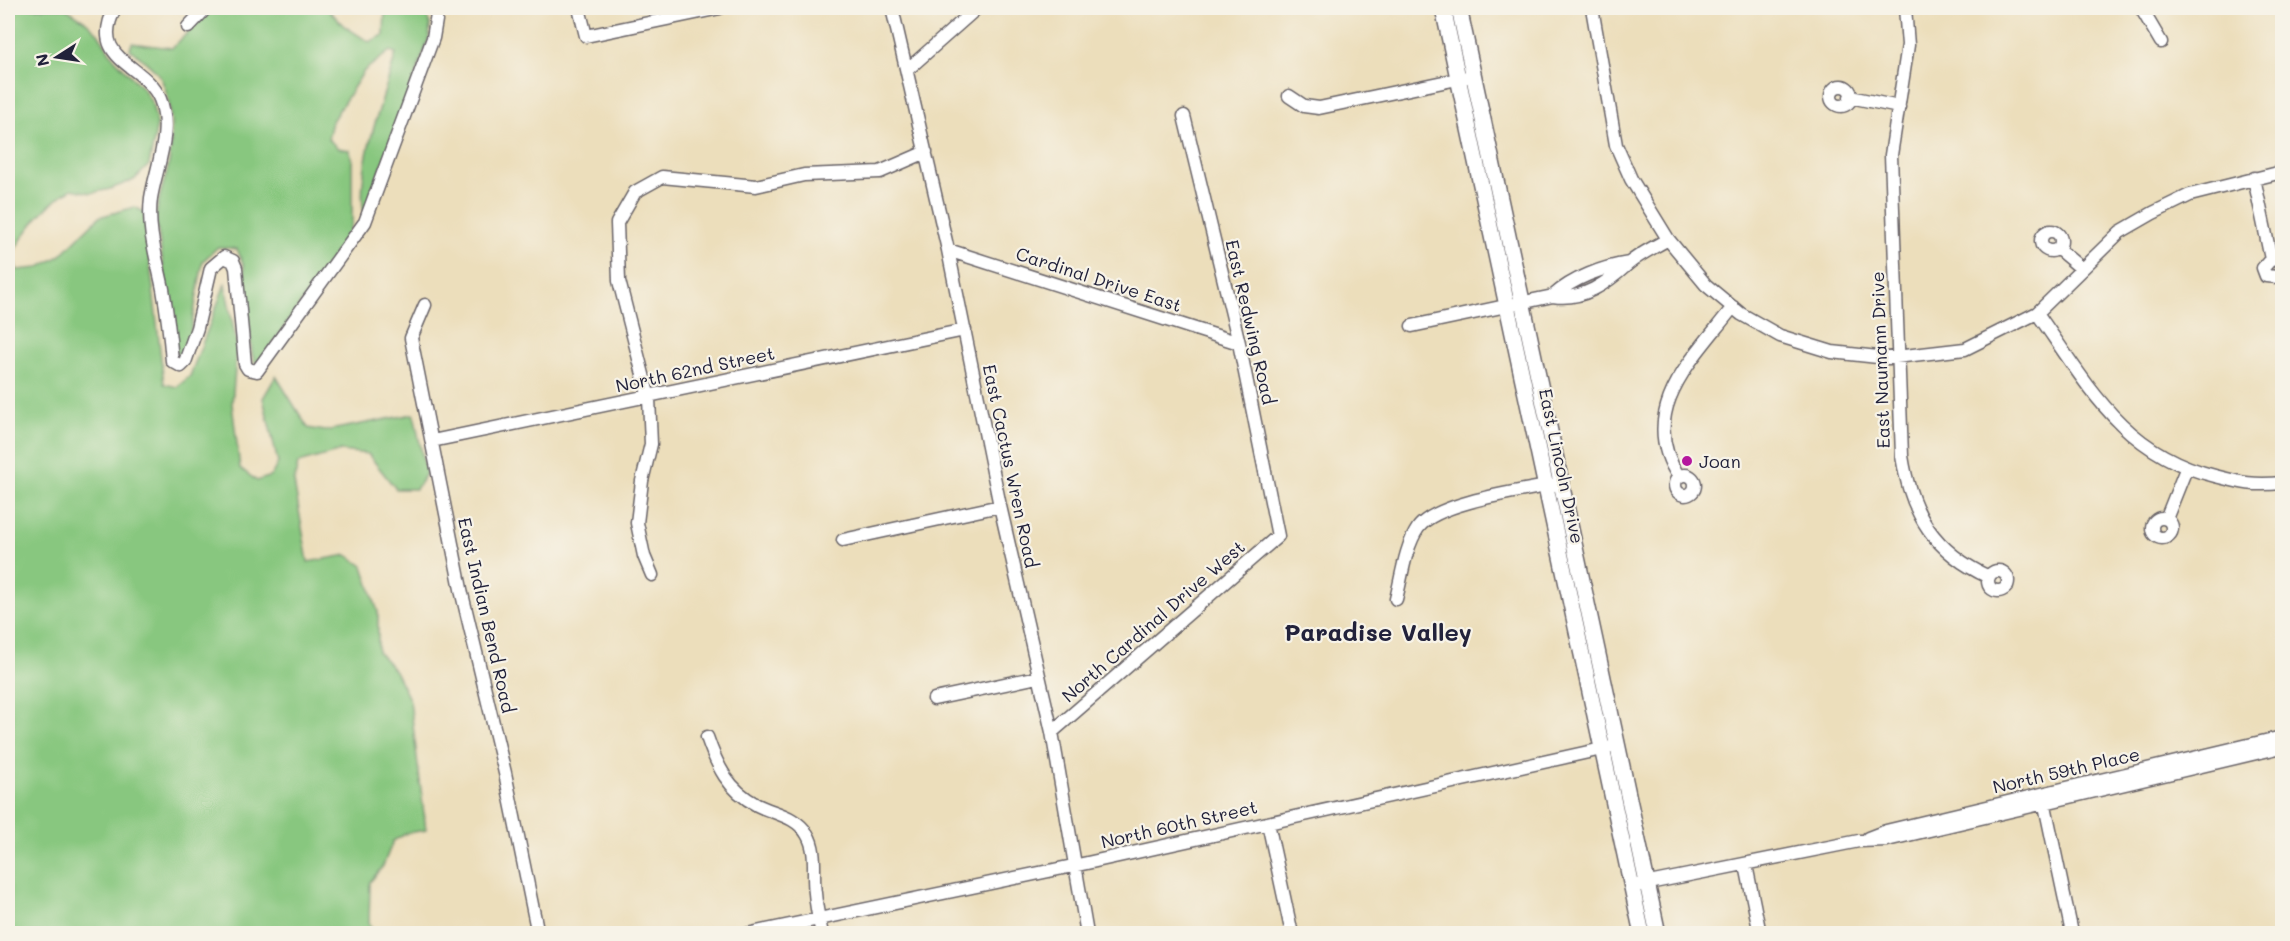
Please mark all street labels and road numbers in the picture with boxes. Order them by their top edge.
street label: East Redwing Road [1220,237,1282,407]
street label: Cardinal Drive East [1013,241,1185,317]
street label: East Naumann Drive [1865,271,1895,449]
street label: North 62nd Street [613,340,777,398]
street label: East Cactus Wren Road [978,362,1044,570]
street label: East Lincoln Drive [1534,386,1590,546]
street label: East Indian Bend Road [453,515,521,715]
street label: North Cardinal Drive West [1056,535,1250,707]
street label: North 59th Place [1990,741,2142,799]
street label: North 60th Street [1098,794,1260,854]

